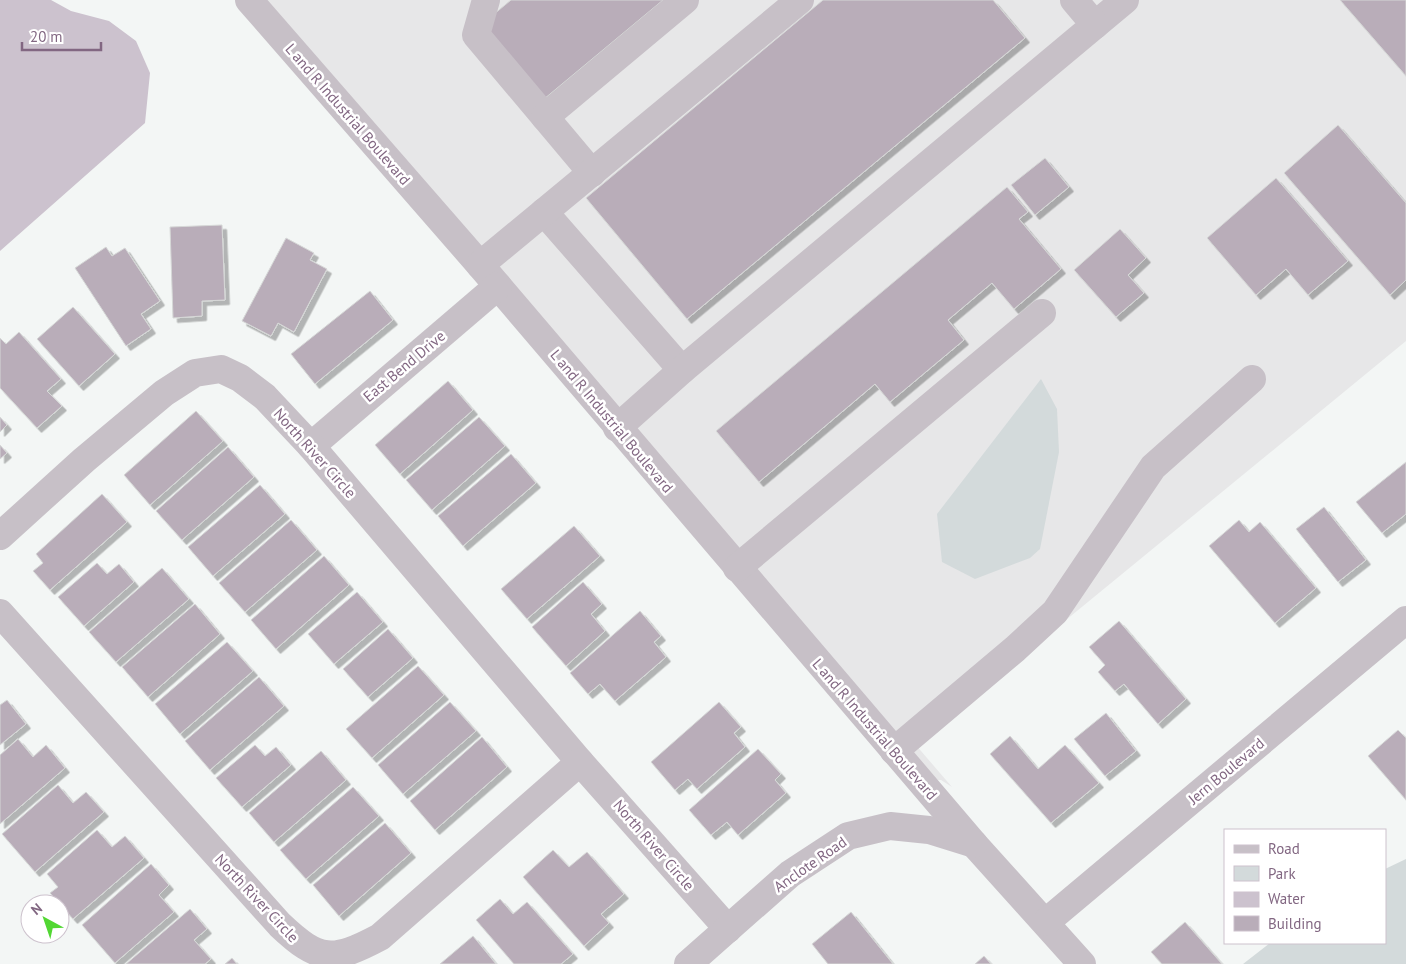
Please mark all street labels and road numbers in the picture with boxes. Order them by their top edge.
street label: L and R Industrial Boulevard [281,39,415,189]
street label: East Bend Drive [359,326,449,406]
street label: L and R Industrial Boulevard [546,345,678,497]
street label: North River Circle [270,404,360,502]
street label: L and R Industrial Boulevard [808,654,942,804]
street label: Jern Boulevard [1183,734,1268,809]
street label: North River Circle [609,796,699,894]
street label: Anclote Road [770,832,850,896]
street label: North River Circle [211,850,303,946]

